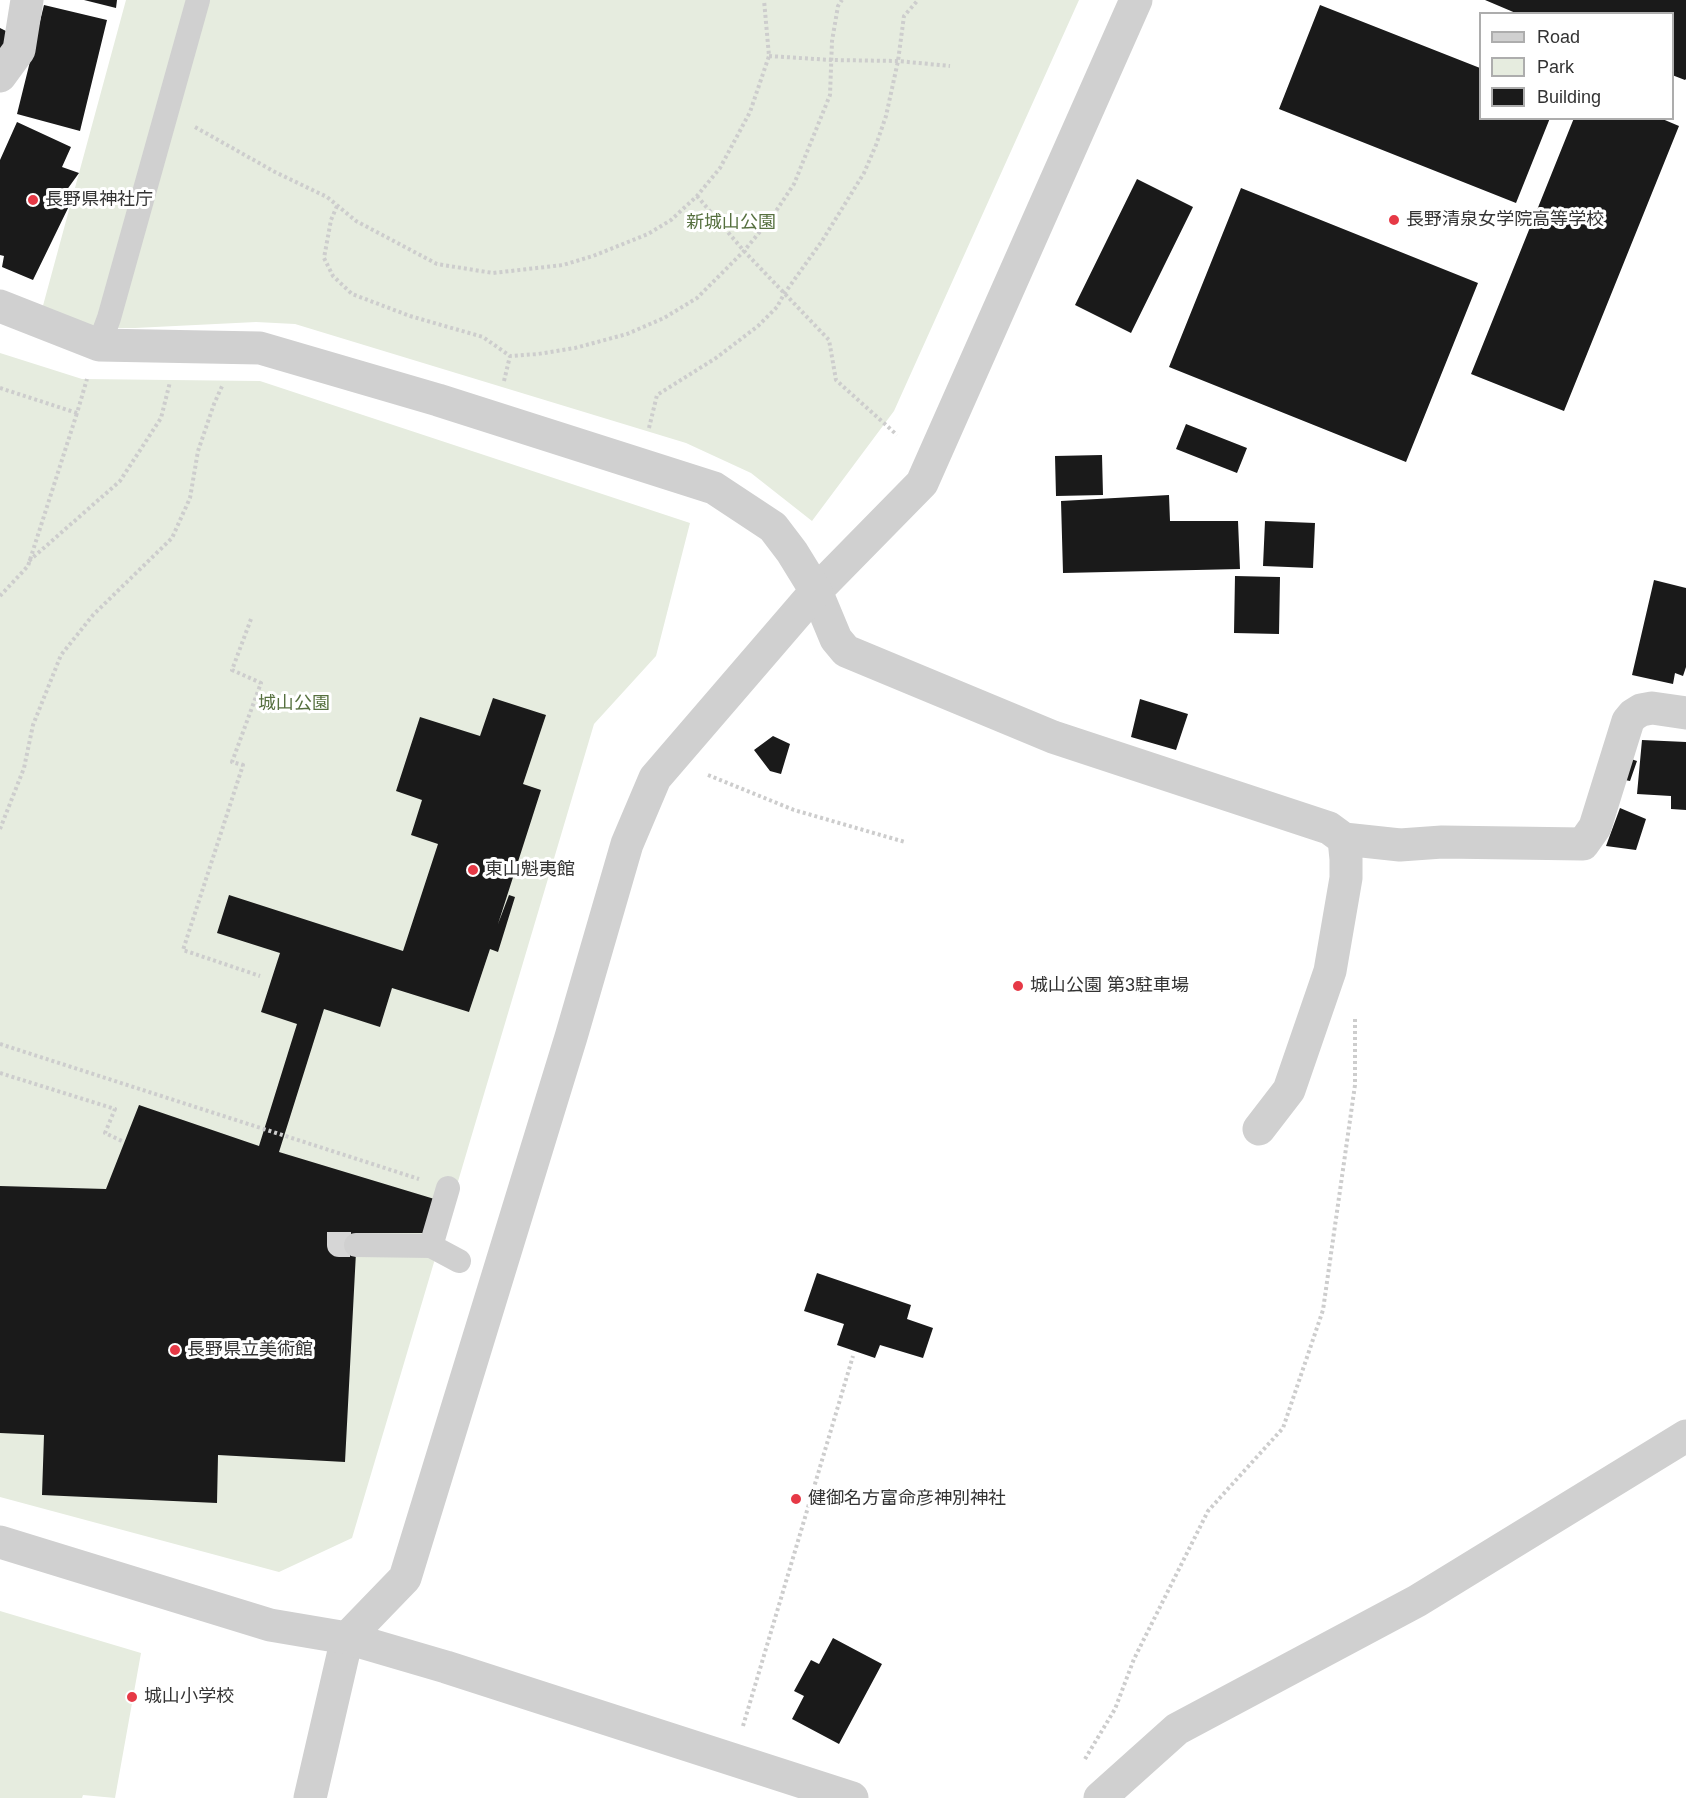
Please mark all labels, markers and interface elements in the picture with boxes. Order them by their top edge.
legend [1479,12,1674,120]
text: Road [1537,27,1580,47]
text: Park [1537,57,1574,77]
text: Building [1537,87,1601,107]
place label: 長野県神社庁 [45,189,153,211]
marker: 長野県神社庁 [26,193,40,207]
place label: 長野清泉女学院高等学校 [1406,209,1604,231]
park label: 新城山公園 [686,212,776,234]
marker: 長野清泉女学院高等学校 [1387,213,1401,227]
park label: 城山公園 [258,693,330,715]
place label: 東山魁夷館 [485,859,575,881]
marker: 東山魁夷館 [466,863,480,877]
place label: 城山公園 第3駐車場 [1030,975,1189,997]
marker: 城山公園 第3駐車場 [1011,979,1025,993]
place label: 長野県立美術館 [187,1339,313,1361]
marker: 長野県立美術館 [168,1343,182,1357]
place label: 健御名方富命彦神別神社 [808,1488,1006,1510]
marker: 健御名方富命彦神別神社 [789,1492,803,1506]
place label: 城山小学校 [144,1686,234,1708]
marker: 城山小学校 [125,1690,139,1704]

